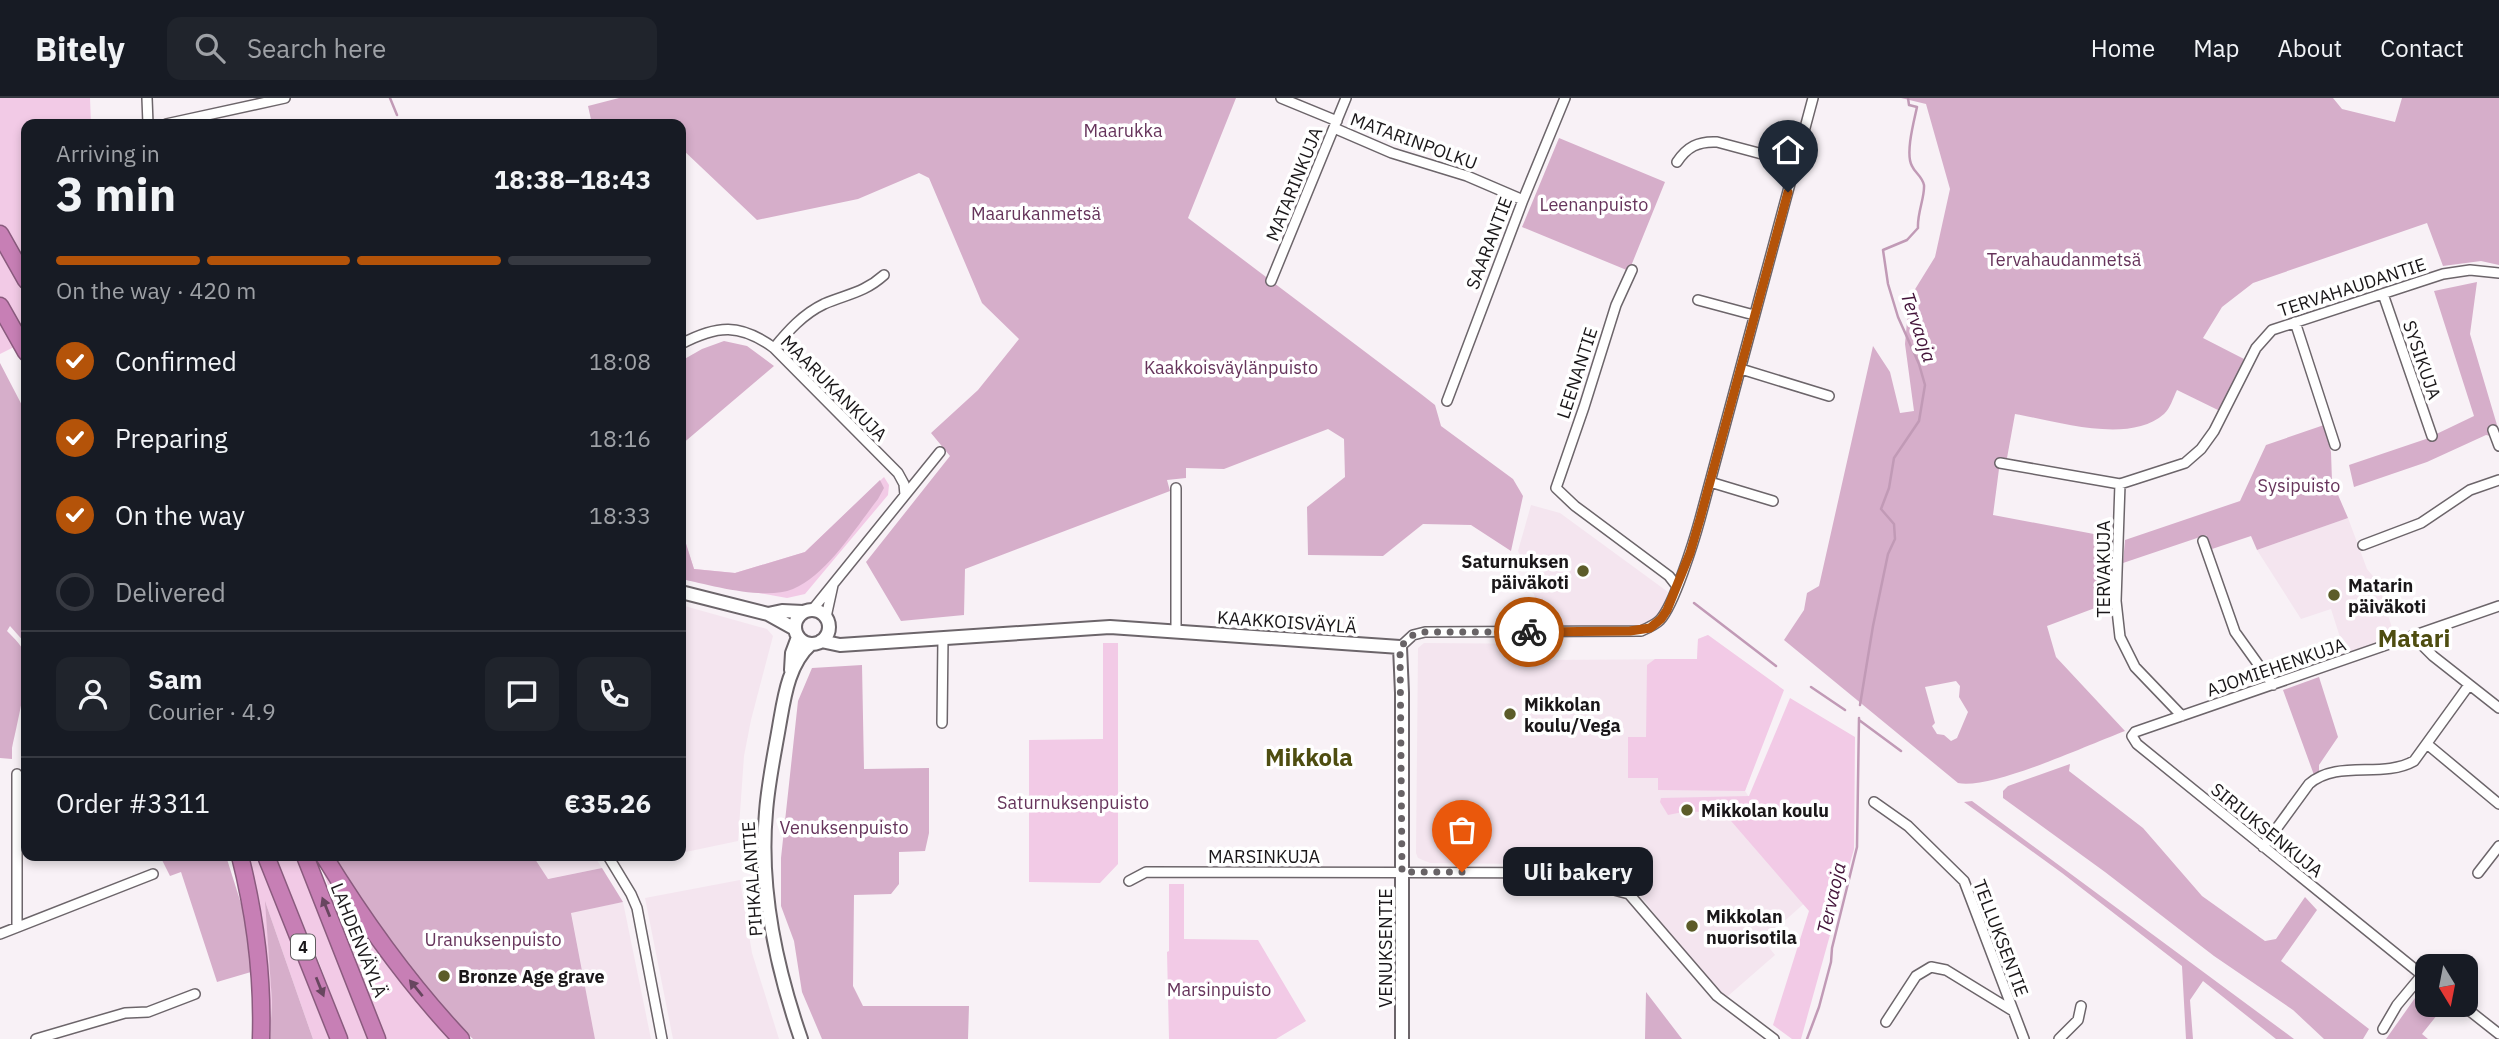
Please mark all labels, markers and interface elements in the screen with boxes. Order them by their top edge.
search box [167,17,657,80]
text: Bitely [35,27,125,70]
icon: search [191,29,229,67]
text: Search here [247,31,386,65]
text: Home [2091,32,2155,64]
text: Map [2193,32,2239,64]
text: About [2277,32,2342,64]
text: Contact [2380,32,2464,64]
street label: MATARINPOLKU [1347,107,1481,175]
park label: Maarukka [1083,119,1163,142]
pin [1758,120,1818,192]
street label: MATARINKUJA [1261,123,1328,244]
icon: home [1769,131,1807,169]
text: Arriving in [56,138,160,168]
text: 18:38–18:43 [494,162,651,196]
text: 3 min [56,164,176,224]
street label: SAARANTIE [1461,193,1517,293]
park label: Leenanpuisto [1540,193,1648,216]
park label: Maarukanmetsä [971,202,1101,225]
park label: Tervahaudanmetsä [1987,248,2142,271]
street label: TERVAHAUDANTIE [2275,252,2429,322]
text: On the way · 420 m [56,275,256,305]
water label: Tervaoja [1896,289,1942,365]
street label: SYSIKUJA [2398,317,2446,403]
street label: LEENANTIE [1551,324,1603,422]
street label: MAARUKANKUJA [776,330,892,446]
icon: check [56,342,94,380]
text: Confirmed [115,344,237,378]
text: 18:08 [589,346,651,376]
park label: Kaakkoisväylänpuisto [1144,356,1318,379]
icon: check [56,419,94,457]
text: Preparing [115,421,228,455]
text: 18:16 [589,423,651,453]
park label: Sysipuisto [2258,474,2340,497]
icon: check [56,496,94,534]
text: On the way [115,498,245,532]
text: 18:33 [589,500,651,530]
street label: TERVAKUJA [2092,520,2115,618]
place label: Saturnuksen päiväkoti [1461,550,1569,594]
marker: Saturnuksen päiväkoti [1575,563,1591,579]
place label: Matarin päiväkoti [2348,574,2426,618]
text: Delivered [115,575,226,609]
marker: Matarin päiväkoti [2326,587,2342,603]
courier [1494,597,1564,667]
street label: KAAKKOISVÄYLÄ [1216,606,1358,638]
icon: bike [1510,613,1548,651]
district label: Matari [2378,622,2450,654]
street label: AJOMIEHENKUJA [2203,632,2349,702]
button: person [56,657,130,731]
button: chat [485,657,559,731]
button: phone [577,657,651,731]
text: Sam [148,662,202,696]
place label: Mikkolan koulu/Vega [1524,693,1621,737]
text: Courier · 4.9 [148,696,276,726]
marker: Mikkolan koulu/Vega [1502,706,1518,722]
district label: Mikkola [1265,741,1353,773]
street label: SIRIUKSENKUJA [2206,778,2328,883]
text: Order #3311 [56,786,210,820]
text: €35.26 [564,786,651,820]
park label: Saturnuksenpuisto [997,791,1149,814]
place label: Mikkolan koulu [1701,799,1829,822]
pin [1432,800,1492,872]
marker: Mikkolan koulu [1679,802,1695,818]
icon: bag [1443,811,1481,849]
park label: Venuksenpuisto [779,816,909,839]
street label: PIHKALANTIE [737,821,767,937]
street label: MARSINKUJA [1208,845,1320,868]
callout: Uli bakery [1504,848,1654,896]
text: Uli bakery [1523,856,1633,886]
water label: Tervaoja [1811,860,1851,936]
street label: TELLUKSENTIE [1968,876,2034,1000]
street label: LAHDENVÄYLÄ [326,879,393,1001]
street label: VENUKSENTIE [1374,888,1397,1008]
one-way arrow [320,896,331,917]
place label: Mikkolan nuorisotila [1706,905,1797,949]
marker: Mikkolan nuorisotila [1684,918,1700,934]
park label: Uranuksenpuisto [424,928,562,951]
road number: 4 [291,934,315,960]
north arrow [2415,954,2478,1017]
map controls [2415,954,2478,1017]
place label: Bronze Age grave [458,965,605,988]
marker: Bronze Age grave [436,968,452,984]
one-way arrow [314,977,325,998]
park label: Marsinpuisto [1167,978,1271,1001]
one-way arrow [409,979,424,996]

